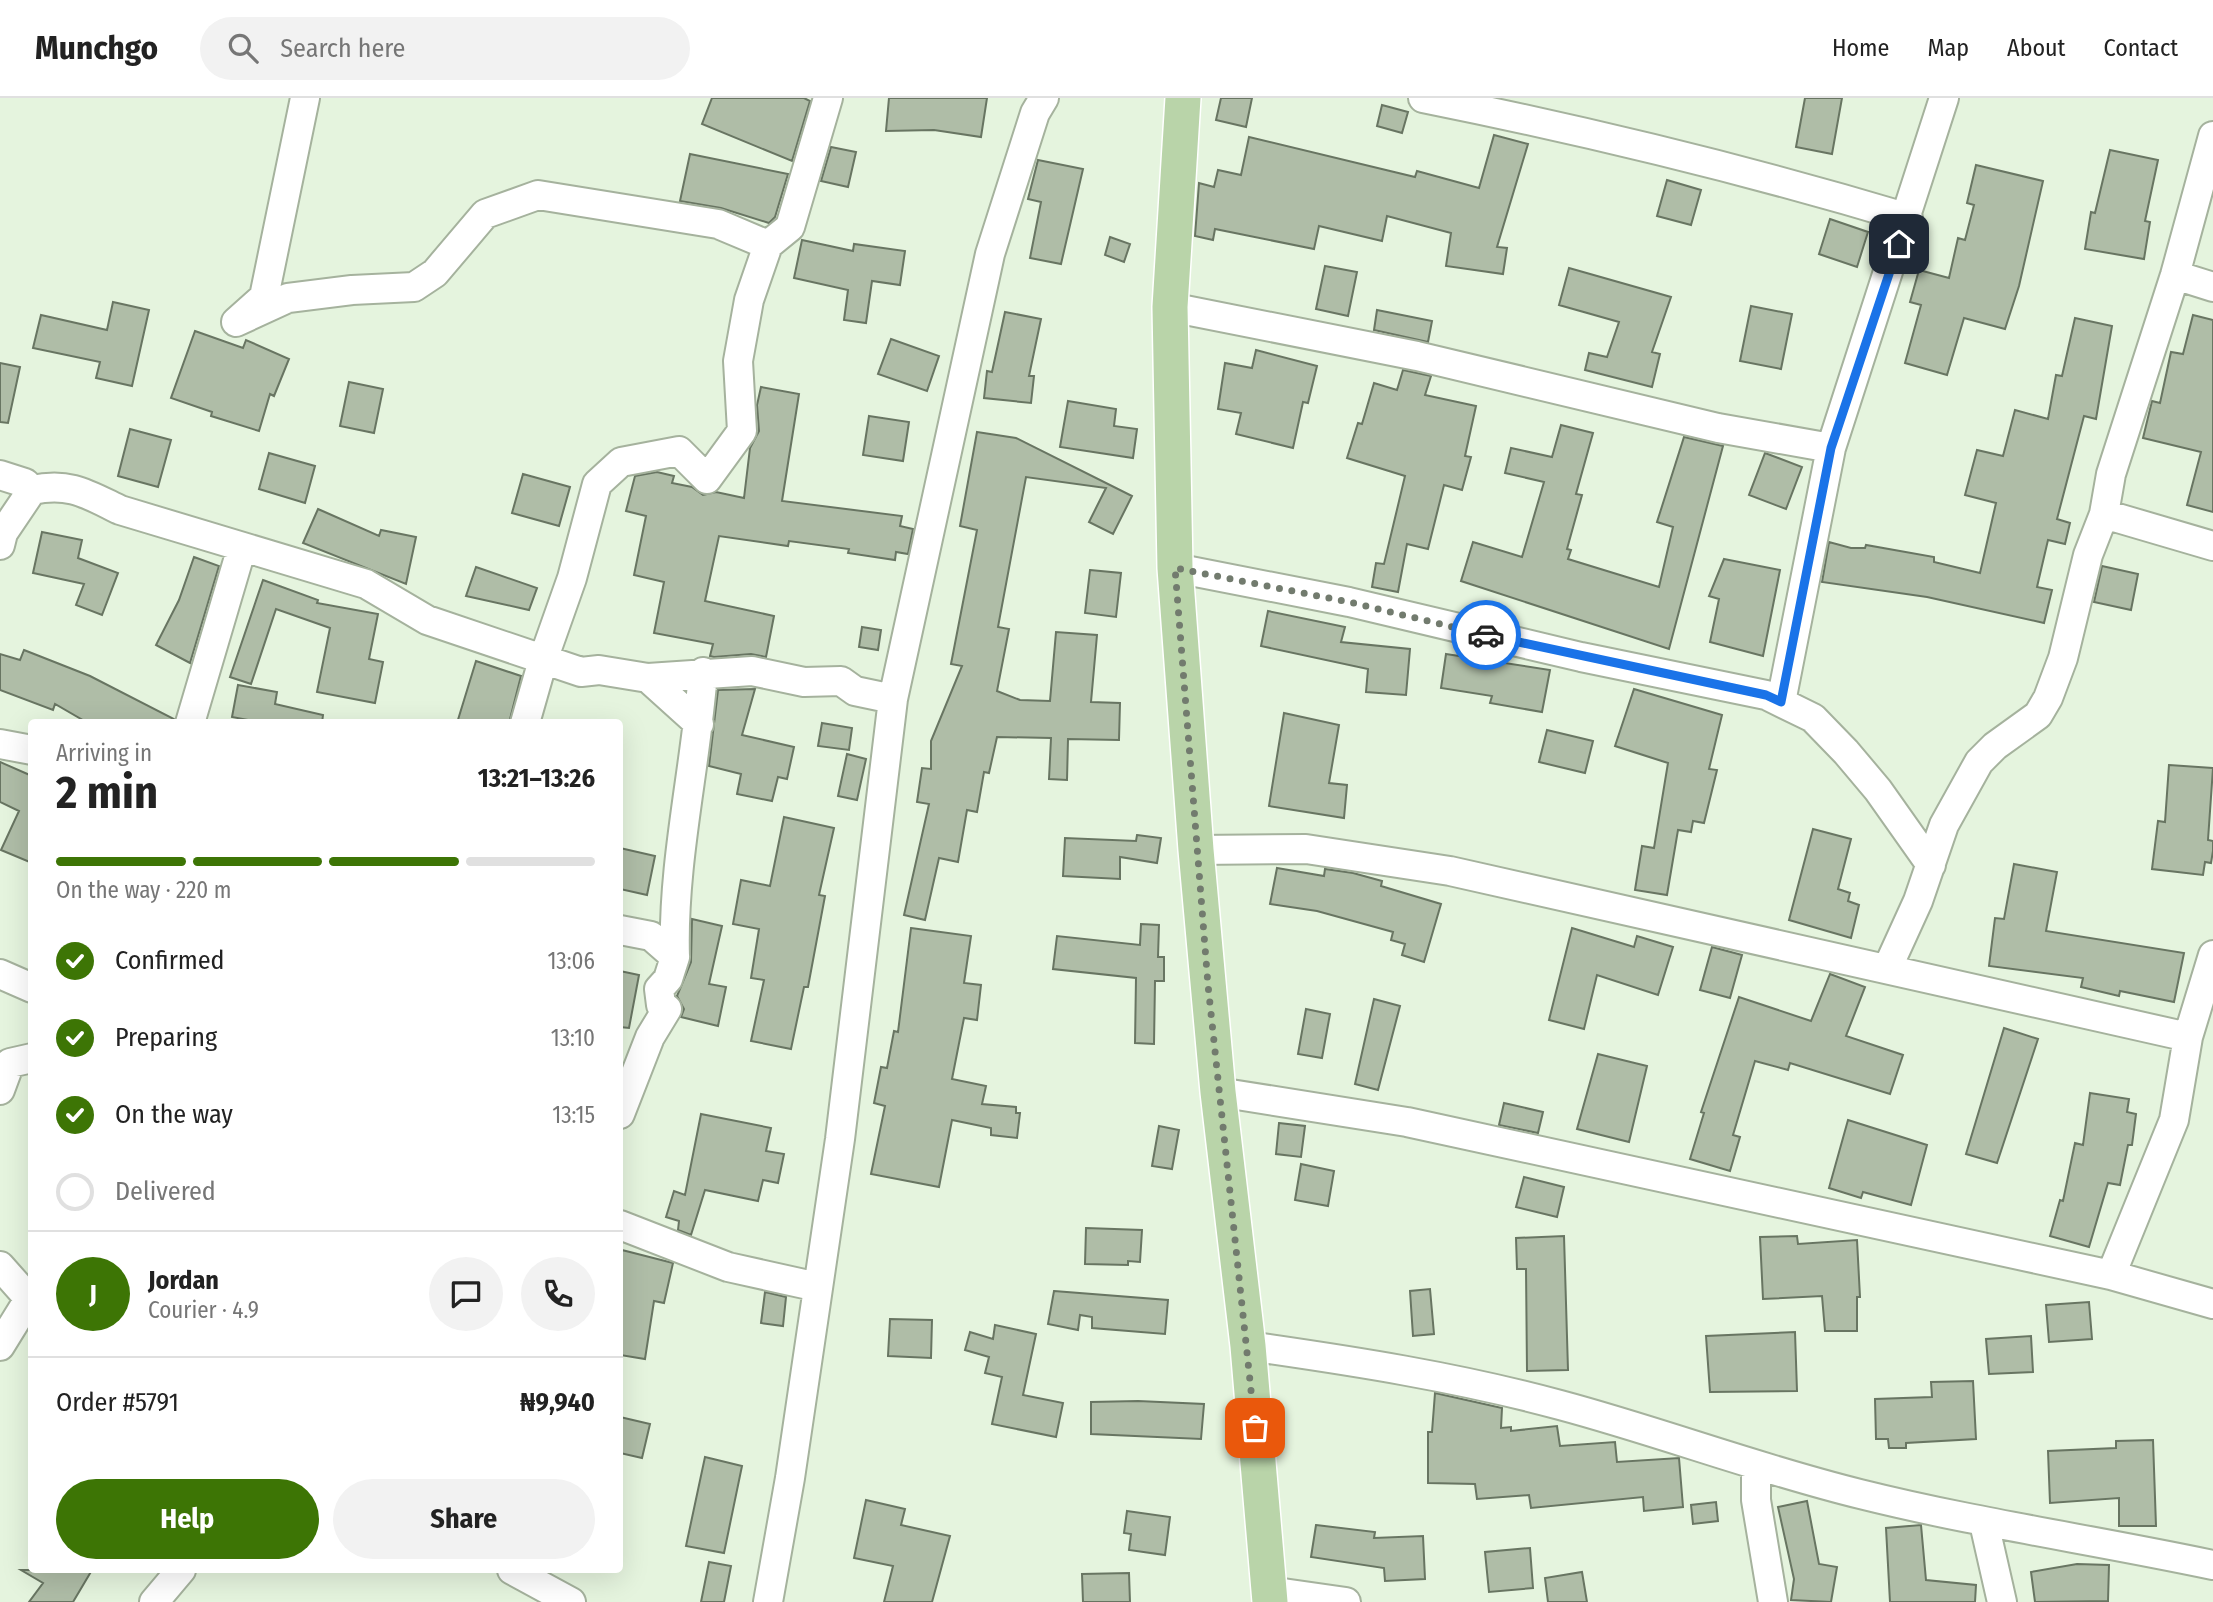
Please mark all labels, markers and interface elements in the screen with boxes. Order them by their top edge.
search box [200,17,690,80]
text: Munchgo [35,28,158,68]
icon: search [224,29,262,67]
text: Search here [280,33,405,64]
text: Home [1832,34,1889,62]
text: Map [1927,34,1969,62]
text: About [2007,34,2065,62]
text: Contact [2103,34,2178,62]
pin [1869,214,1929,274]
icon: home [1880,225,1918,263]
courier [1451,600,1521,670]
icon: car [1467,616,1505,654]
text: Arriving in [56,739,152,767]
text: 13:21–13:26 [478,763,595,794]
text: 2 min [56,765,158,820]
text: On the way · 220 m [56,876,231,904]
icon: check [56,942,94,980]
text: Confirmed [115,945,225,976]
text: 13:06 [547,947,595,975]
icon: check [56,1019,94,1057]
text: Preparing [115,1022,217,1053]
text: 13:10 [551,1024,595,1052]
icon: check [56,1096,94,1134]
text: On the way [115,1099,233,1130]
text: 13:15 [552,1101,595,1129]
text: Delivered [115,1176,216,1207]
button: chat [429,1257,503,1331]
button: phone [521,1257,595,1331]
text: Jordan [148,1265,219,1296]
text: J [89,1279,97,1310]
text: Courier · 4.9 [148,1296,259,1324]
text: Order #5791 [56,1387,179,1418]
text: ₦9,940 [520,1387,595,1418]
pin [1225,1398,1285,1458]
icon: bag [1236,1409,1274,1447]
button: Help [56,1479,319,1559]
button: Share [333,1479,595,1559]

